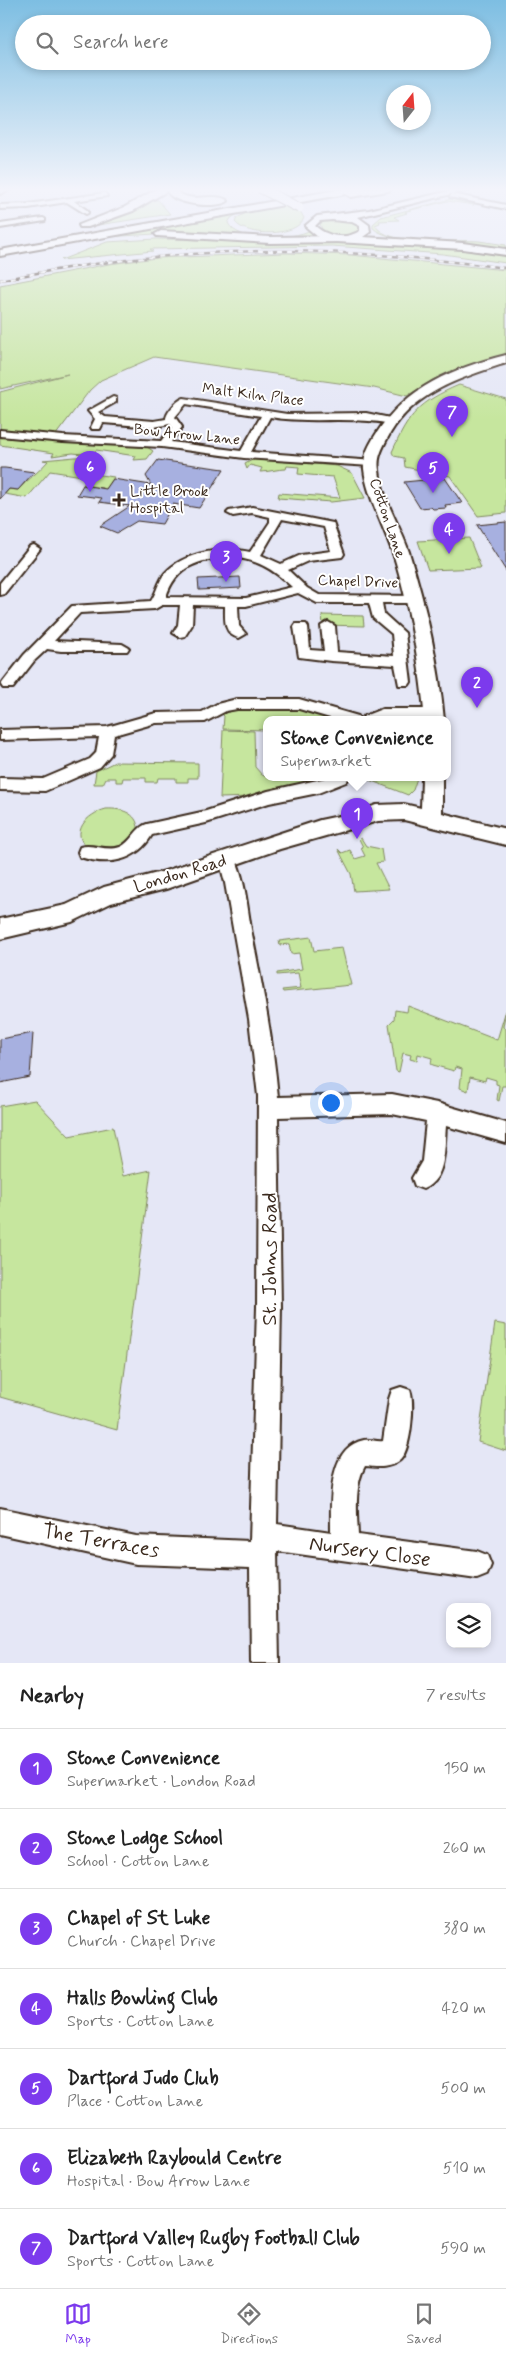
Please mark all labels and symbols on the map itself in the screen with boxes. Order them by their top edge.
north arrow [386,85,431,130]
street label: Malt Kiln Place [201,379,305,411]
pin: 7 [436,396,468,437]
street label: Bow Arrow Lane [133,419,241,451]
pin: 6 [74,451,106,492]
pin: 5 [417,452,449,493]
street label: Cotton Lane [364,476,410,561]
place label: Little Brook Hospital [130,482,209,519]
marker: Little Brook Hospital [112,493,126,507]
pin: 4 [433,513,465,554]
pin: 3 [210,541,242,582]
street label: Chapel Drive [317,571,399,593]
pin: 2 [461,667,493,708]
pin: 1 [341,798,373,839]
street label: London Road [131,849,230,899]
your location [318,1090,344,1116]
street label: St. Johns Road [256,1192,284,1326]
street label: The Terraces [40,1517,161,1565]
street label: Nursery Close [307,1530,432,1574]

